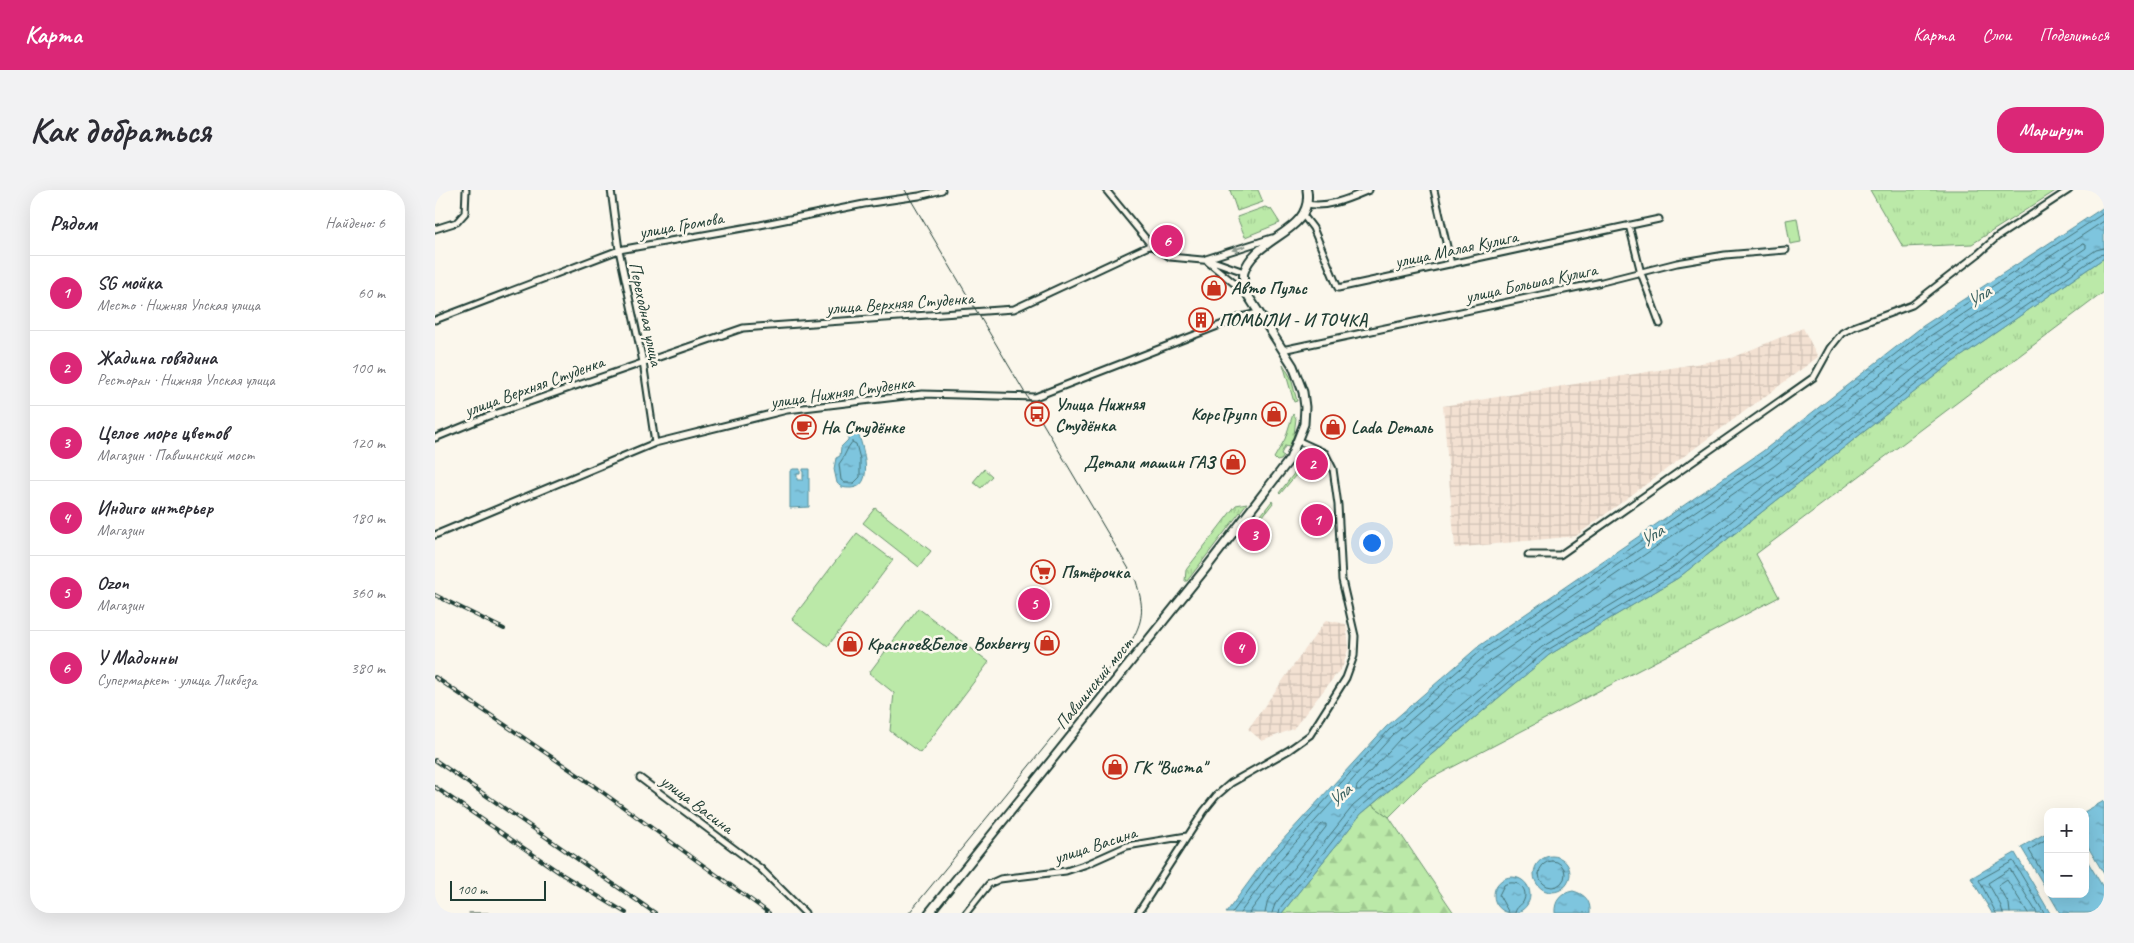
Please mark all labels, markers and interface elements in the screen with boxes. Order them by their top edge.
text: Карта [25,20,82,50]
text: Карта [1913,24,1954,46]
text: Слои [1982,24,2011,46]
text: Поделиться [2039,24,2109,46]
button: Маршрут [1997,107,2104,153]
text: Как добраться [30,108,211,153]
street label: улица Громова [636,207,726,243]
text: Рядом [50,210,97,236]
text: Найдено: 6 [325,213,385,233]
pin: 6 [1151,222,1183,260]
street label: улица Малая Кулига [1392,225,1521,273]
one-way arrow [1232,245,1247,253]
street label: улица Большая Кулига [1462,258,1600,308]
street label: Переходная улица [624,260,668,370]
text: SG мойка [97,271,162,295]
shop icon: Авто Пульс [1201,275,1227,301]
place label: Авто Пульс [1231,277,1308,299]
water label: Упа [1962,279,1997,314]
text: 1 [62,283,70,303]
text: 60 m [358,283,385,303]
street label: улица Верхняя Студенка [824,287,976,319]
text: Место · Нижняя Упская улица [97,295,260,315]
building icon: ПОМЫЛИ - И ТОЧКА [1188,307,1214,333]
place label: ПОМЫЛИ - И ТОЧКА [1219,309,1368,331]
text: Жадина говядина [97,346,217,370]
street label: улица Верхняя Cтуденка [460,350,608,422]
text: 2 [62,358,70,378]
text: 100 m [351,358,385,378]
text: Ресторан · Нижняя Упская улица [97,370,275,390]
street label: улица Нижняя Cтуденкa [768,371,916,413]
place label: Улица Нижняя Студёнка [1055,393,1146,436]
bus stop icon: Улица Нижняя Студёнка [1024,401,1050,427]
shop icon: КорсГрупп [1261,401,1287,427]
place label: КорсГрупп [1191,403,1258,425]
cafe icon: На Студёнке [791,414,817,440]
shop icon: Lada Dеталь [1320,414,1346,440]
place label: На Студёнке [821,416,906,438]
place label: Lada Dеталь [1351,416,1434,438]
text: Целое море цветов [97,421,228,445]
text: 3 [62,433,70,453]
text: 120 m [351,433,385,453]
text: Магазин · Павшинский мост [97,445,255,465]
pin: 2 [1296,445,1328,483]
shop icon: Детали машин ГАЗ [1220,449,1246,475]
place label: Детали машин ГАЗ [1084,451,1217,473]
text: Индиго интерьер [97,496,213,520]
pin: 1 [1301,501,1333,539]
text: 4 [62,508,70,528]
text: 180 m [351,508,385,528]
pin: 3 [1238,516,1270,554]
water label: Упа [1635,518,1670,553]
text: Магазин [97,520,144,540]
your location [1359,530,1385,556]
supermarket icon: Пятёрочка [1030,559,1056,585]
place label: Пятёрочка [1061,561,1131,583]
text: Ozon [97,571,129,595]
text: 5 [63,583,69,603]
text: 360 m [351,583,385,603]
pin: 5 [1018,585,1050,623]
text: Магазин [97,595,144,615]
pin: 4 [1224,629,1256,667]
shop icon: Boxberry [1034,630,1060,656]
shop icon: Красное&Белое [837,631,863,657]
place label: Boxberry [974,632,1031,654]
street label: Павшинский мост [1050,632,1139,734]
place label: Красное&Белое [867,633,968,655]
text: У Мадонны [97,646,177,670]
text: 6 [62,658,70,678]
text: 380 m [351,658,385,678]
text: Супермаркет · улица Ликбеза [97,670,257,690]
shop icon: ГК "Виста" [1102,754,1128,780]
place label: ГК "Виста" [1133,756,1210,778]
street label: улица Васина [655,769,739,839]
water label: Упа [1323,778,1358,813]
map controls [2044,808,2089,898]
button: + [2044,808,2089,853]
street label: улица Васина [1050,821,1141,869]
button: − [2044,853,2089,898]
scale bar [450,878,546,901]
text: 100 m [457,881,487,898]

